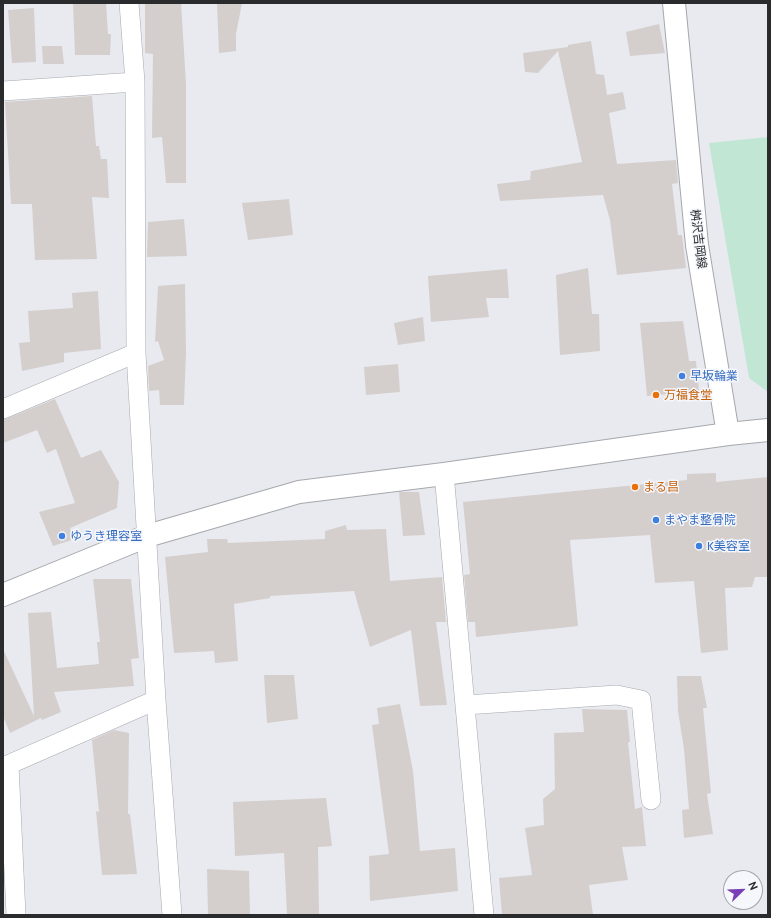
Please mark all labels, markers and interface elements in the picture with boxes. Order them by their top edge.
street label: 桝沢吉岡線 [687,208,709,270]
place label: 早坂輪業 [690,369,738,383]
marker: 早坂輪業 [677,371,687,381]
place label: 万福食堂 [664,388,712,402]
marker: 万福食堂 [651,390,661,400]
place label: まる昌 [643,480,679,494]
marker: まる昌 [630,482,640,492]
place label: まやま整骨院 [664,513,736,527]
marker: まやま整骨院 [651,515,661,525]
place label: ゆうき理容室 [70,529,142,543]
marker: ゆうき理容室 [57,531,67,541]
place label: K美容室 [707,539,750,553]
marker: K美容室 [694,541,704,551]
north arrow [723,870,763,910]
text: N [745,879,761,892]

